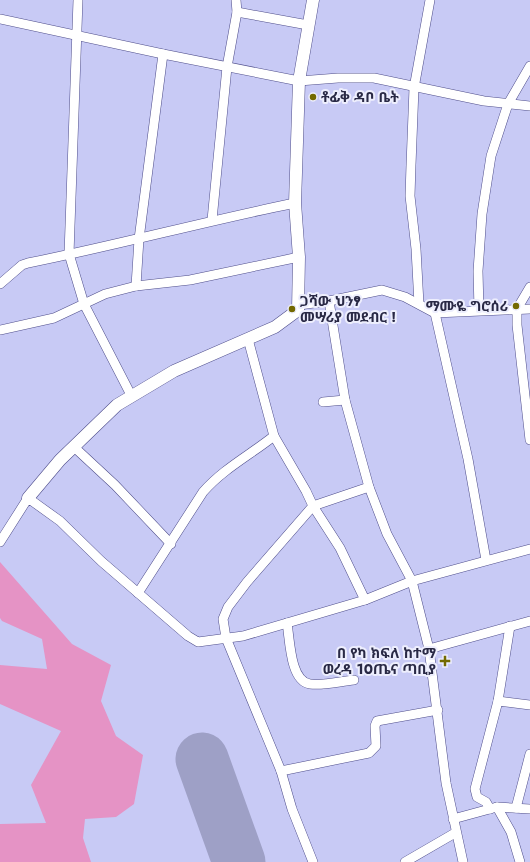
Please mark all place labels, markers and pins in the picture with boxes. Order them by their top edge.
place label: ቶፊቅ ዳቦ ቤት [321,87,399,107]
marker: ቶፊቅ ዳቦ ቤት [308,92,318,102]
place label: ጋሻው ህንፃ መሣሪያ መደብር ! [300,291,396,327]
place label: ማሙዬ ግሮሰሪ [426,296,508,316]
marker: ማሙዬ ግሮሰሪ [511,301,521,311]
marker: ጋሻው ህንፃ መሣሪያ መደብር ! [287,304,297,314]
place label: በ የካ ክፍለ ከተማ ወረዳ 10ጤና ጣቢያ [323,643,436,679]
marker: በ የካ ክፍለ ከተማ ወረዳ 10ጤና ጣቢያ [439,655,451,667]

